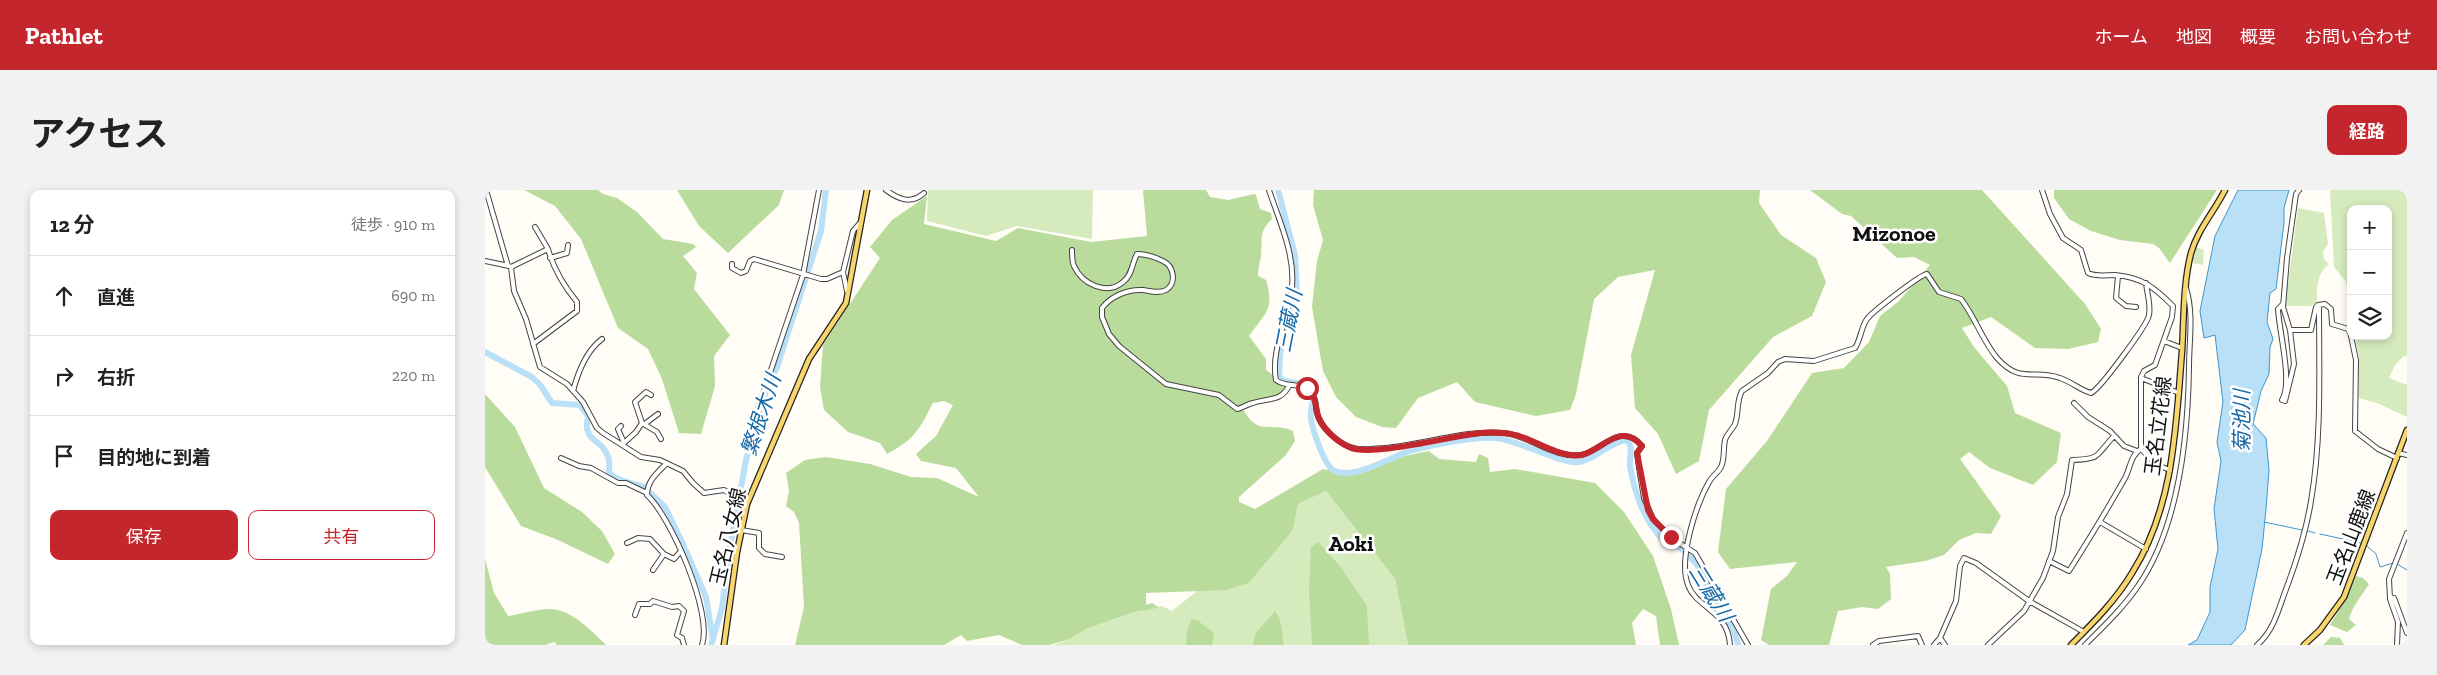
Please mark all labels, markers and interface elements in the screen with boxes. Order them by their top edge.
text: Pathlet [25,21,103,50]
text: ホーム [2095,26,2148,48]
text: 地図 [2176,26,2212,48]
text: 概要 [2240,26,2276,48]
text: お問い合わせ [2304,26,2412,48]
button: 経路 [2327,105,2407,155]
text: アクセス [30,113,168,155]
map controls [2347,205,2392,340]
button: + [2347,205,2392,250]
text: 12 分 [50,212,95,237]
text: 徒歩 · 910 m [351,215,435,234]
district label: Mizonoe [1852,220,1936,247]
button: − [2347,250,2392,295]
icon: ahead [50,282,78,310]
text: 直進 [97,286,135,309]
text: 690 m [391,286,435,305]
water label: 三蔵川 [1270,286,1307,354]
button: layers [2347,295,2392,340]
icon: right [50,362,78,390]
text: 右折 [97,366,135,389]
text: 220 m [392,366,435,385]
water label: 繁根木川 [736,369,786,459]
street label: 玉名立花線 [2140,375,2176,477]
route start [1296,377,1319,400]
water label: 菊池川 [2229,388,2254,453]
icon: arrive [50,442,78,470]
text: 目的地に到着 [97,446,211,469]
street label: 玉名八女線 [705,486,751,588]
street label: 玉名山鹿線 [2322,486,2380,588]
button: 保存 [50,510,238,560]
button: 共有 [248,510,435,560]
route end [1660,526,1683,549]
district label: Aoki [1328,530,1374,557]
water label: 三蔵川 [1684,559,1740,628]

